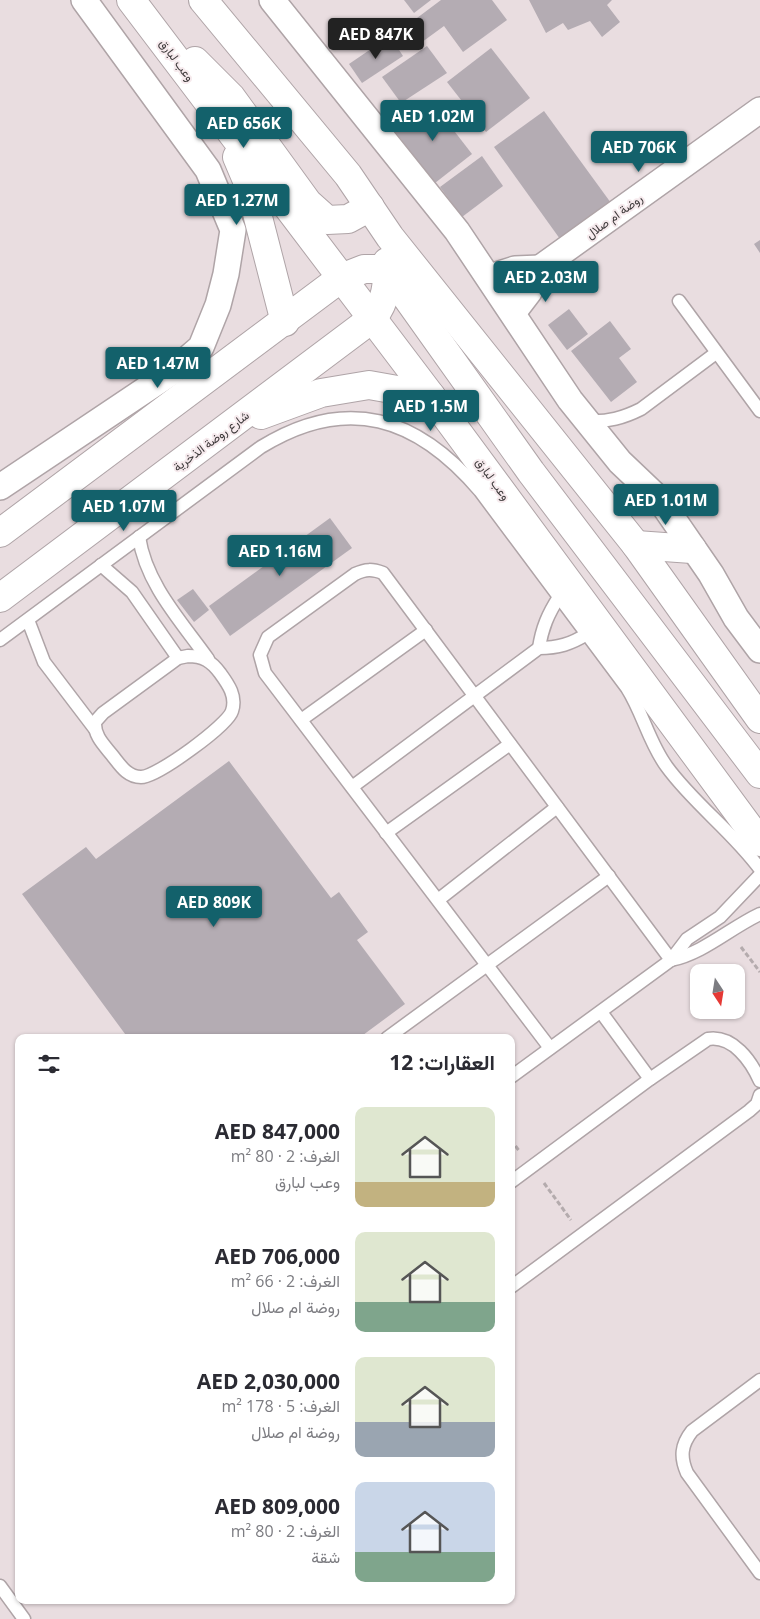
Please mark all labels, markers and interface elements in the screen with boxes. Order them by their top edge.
pin: AED 847K [324,18,428,60]
text: AED 847K [339,23,413,45]
street label: وعب لبارق [156,35,198,85]
pin: AED 1.02M [376,100,490,142]
text: AED 1.02M [391,105,475,127]
pin: AED 656K [192,106,296,149]
text: AED 656K [207,112,281,134]
pin: AED 706K [587,130,691,173]
text: AED 706K [602,136,676,158]
pin: AED 1.27M [180,184,294,226]
text: AED 1.27M [195,189,279,211]
street label: روضة ام صلال [582,190,646,242]
pin: AED 2.03M [489,260,603,303]
text: AED 2.03M [504,266,588,288]
pin: AED 1.47M [101,346,215,389]
text: AED 1.47M [116,352,200,374]
pin: AED 1.5M [379,390,483,432]
text: AED 1.5M [394,395,468,417]
street label: شارع روضة الذخرية [169,407,253,476]
street label: وعب لبارق [472,454,514,504]
pin: AED 1.01M [609,484,723,526]
text: AED 1.01M [624,489,708,511]
pin: AED 1.07M [67,490,181,532]
text: AED 1.07M [82,495,166,517]
pin: AED 1.16M [223,534,337,577]
text: AED 1.16M [238,540,322,562]
pin: AED 809K [162,886,266,928]
text: AED 809K [177,891,251,913]
north arrow [690,964,745,1019]
map controls [690,964,745,1019]
text: العقارات: 12 [389,1048,495,1076]
icon: filters [35,1050,63,1078]
text: AED 847,000 [215,1117,340,1145]
icon: home [395,1127,455,1187]
text: الغرف: 2 · 80 m² [231,1145,340,1167]
text: وعب لبارق [275,1171,340,1193]
text: AED 706,000 [215,1242,340,1270]
icon: home [395,1252,455,1312]
text: الغرف: 2 · 66 m² [231,1270,340,1292]
text: روضة ام صلال [251,1296,340,1318]
text: AED 2,030,000 [197,1367,340,1395]
icon: home [395,1377,455,1437]
text: الغرف: 5 · 178 m² [222,1395,340,1417]
text: روضة ام صلال [251,1421,340,1443]
text: AED 809,000 [215,1492,340,1520]
icon: home [395,1502,455,1562]
text: الغرف: 2 · 80 m² [231,1520,340,1542]
text: شقة [311,1546,340,1568]

